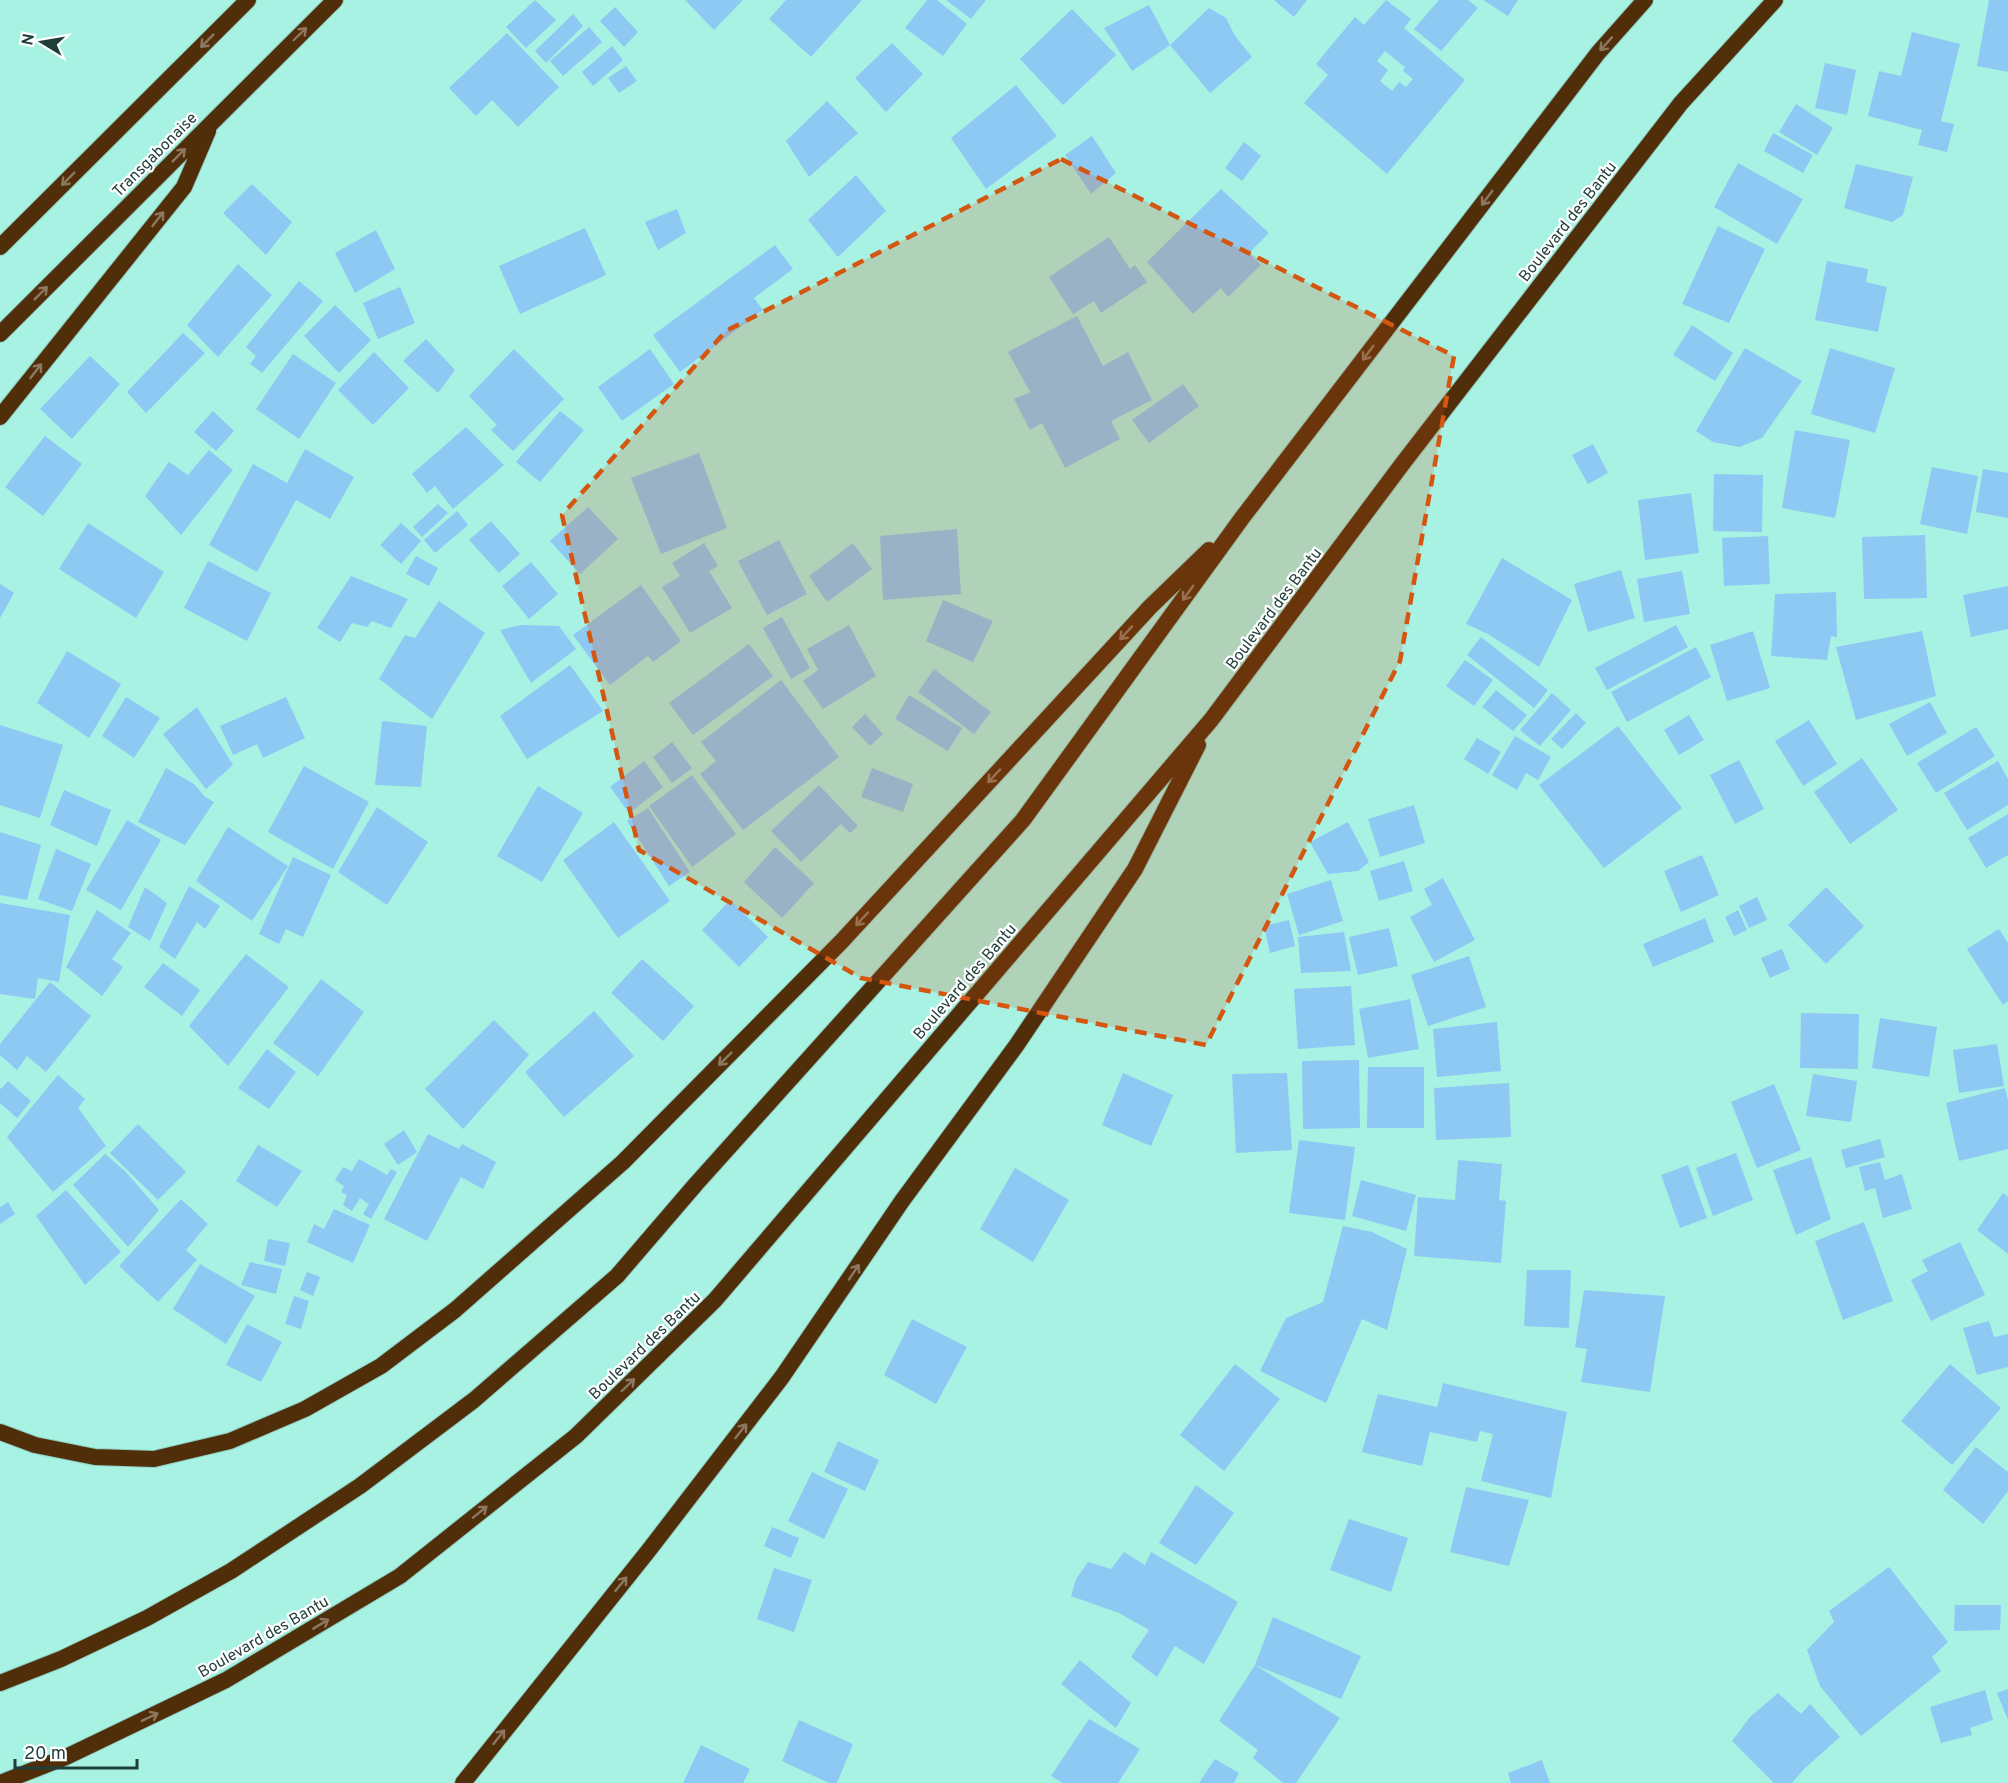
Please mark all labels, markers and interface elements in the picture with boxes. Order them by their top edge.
north arrow [12,12,72,72]
one-way arrow [292,27,307,41]
text: N [18,32,40,47]
one-way arrow [199,34,214,49]
one-way arrow [1599,36,1613,51]
street label: Transgabonaise [109,109,202,202]
one-way arrow [172,147,186,162]
street label: Boulevard des Bantu [1515,158,1622,287]
one-way arrow [61,172,76,186]
one-way arrow [1480,190,1493,206]
one-way arrow [152,212,165,228]
one-way arrow [34,285,49,300]
one-way arrow [1362,345,1375,361]
one-way arrow [30,363,43,379]
street label: Boulevard des Bantu [1222,544,1327,674]
one-way arrow [1182,584,1194,600]
one-way arrow [1119,625,1133,640]
one-way arrow [987,768,1001,783]
one-way arrow [855,912,869,927]
street label: Boulevard des Bantu [910,920,1021,1045]
one-way arrow [718,1051,733,1066]
one-way arrow [848,1264,860,1281]
street label: Boulevard des Bantu [585,1288,705,1405]
one-way arrow [620,1378,635,1393]
one-way arrow [734,1423,747,1439]
one-way arrow [472,1506,488,1519]
one-way arrow [614,1577,627,1593]
street label: Boulevard des Bantu [195,1592,333,1683]
one-way arrow [312,1617,329,1629]
one-way arrow [140,1710,158,1722]
one-way arrow [492,1729,505,1745]
scale bar [15,1732,136,1770]
text: 20 m [24,1743,66,1766]

